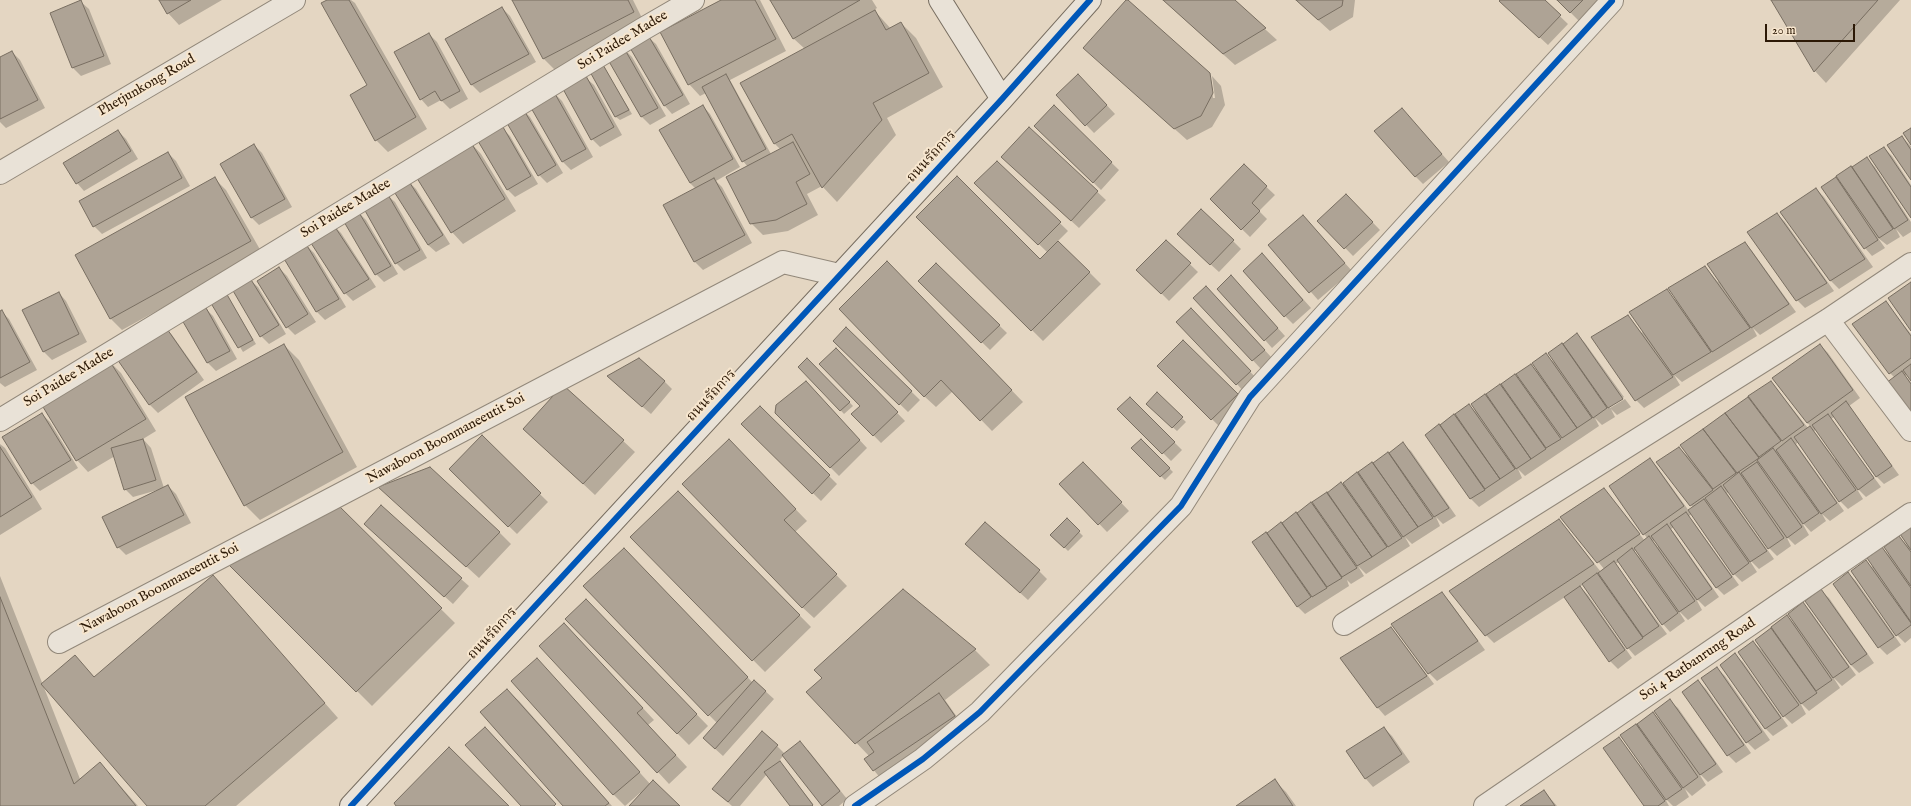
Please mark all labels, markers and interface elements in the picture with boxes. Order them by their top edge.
street label: Soi Paidee Madee [575,8,671,74]
scale bar [1767,16,1857,42]
text: 20 m [1772,23,1795,38]
street label: Phetjunkong Road [95,51,199,121]
street label: ถนนรัถการ [904,128,960,186]
street label: Soi Paidee Madee [298,176,394,242]
street label: Soi Paidee Madee [21,345,117,411]
street label: ถนนรัถการ [684,367,740,425]
street label: Nawaboon Boonmaneeutit Soi [364,390,528,488]
street label: Nawaboon Boonmaneeutit Soi [78,540,242,638]
street label: ถนนรัถการ [465,605,521,663]
street label: Soi 4 Ratbanrung Road [1637,615,1759,705]

